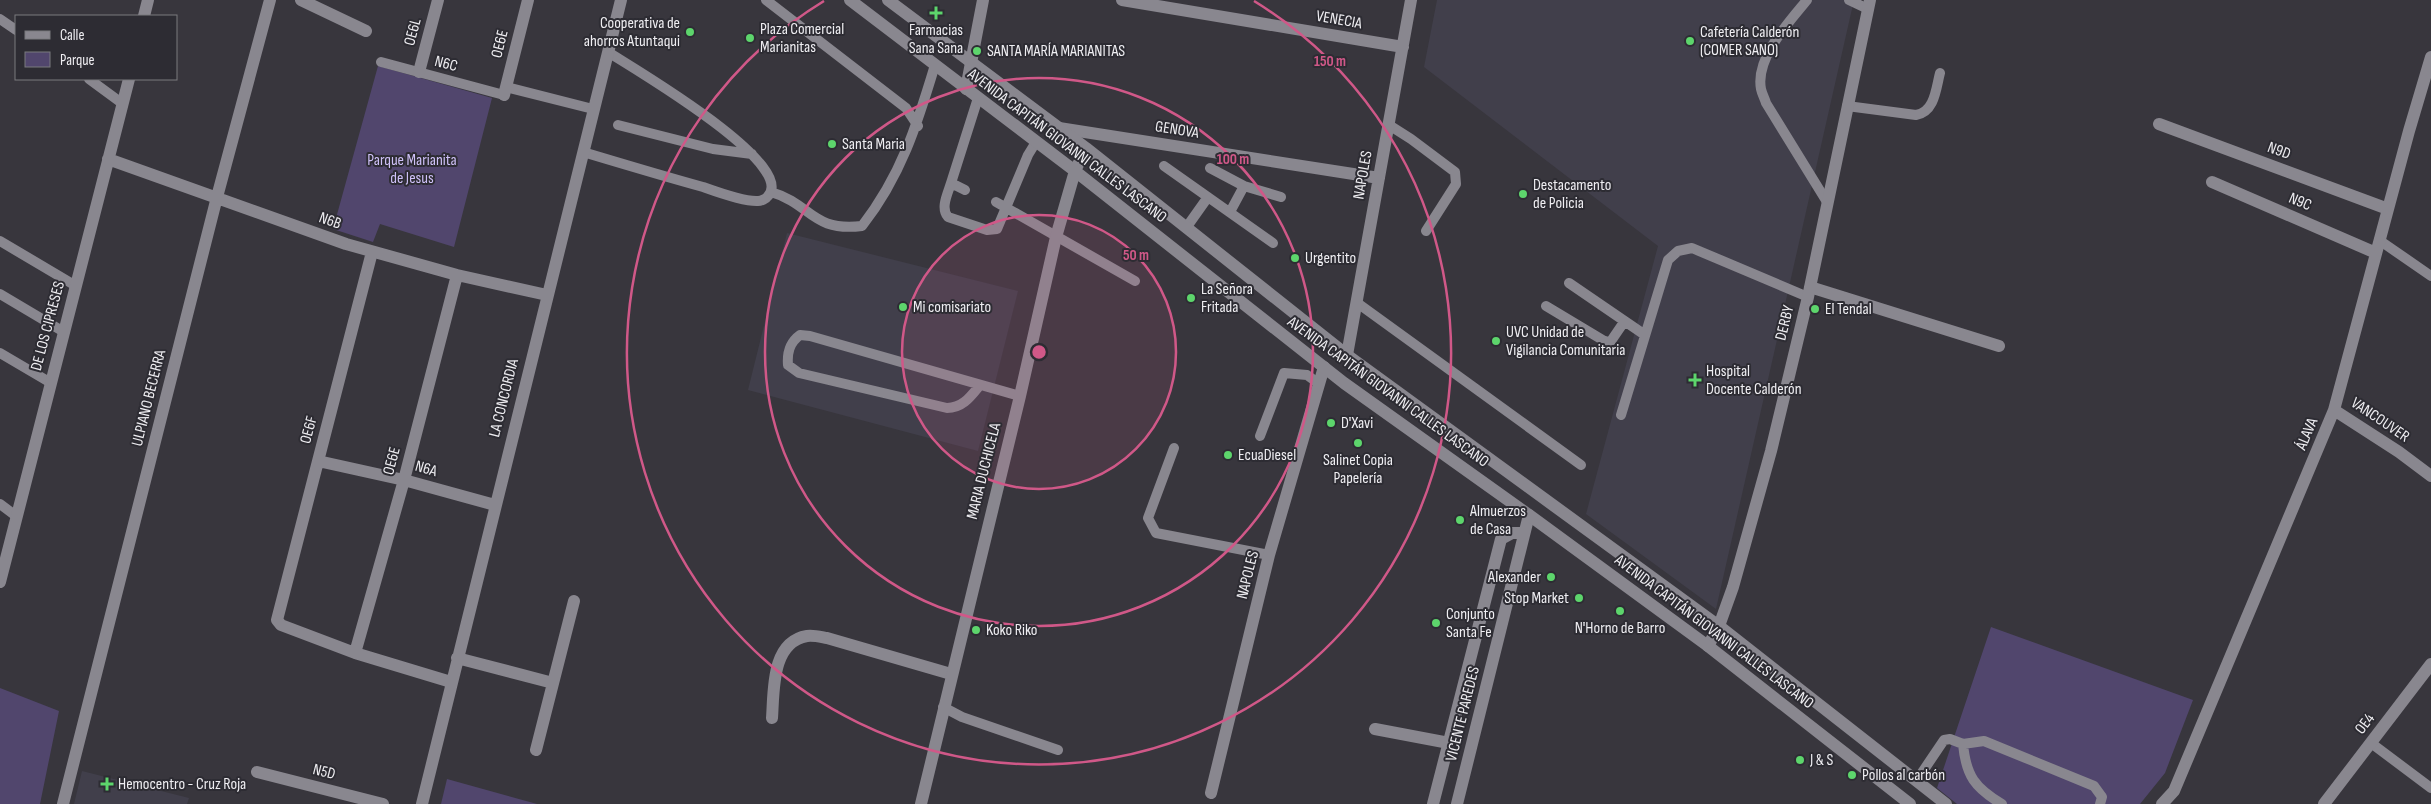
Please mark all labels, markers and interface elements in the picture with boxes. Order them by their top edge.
marker: Farmacias Sana Sana [930,7,942,19]
street label: VENECIA [1315,7,1364,33]
place label: Cooperativa de ahorros Atuntaqui [584,14,680,51]
legend [15,15,178,80]
street label: OE6L [400,16,426,48]
place label: Plaza Comercial Marianitas [760,20,844,57]
place label: Farmacias Sana Sana [909,21,963,58]
place label: Cafetería Calderón (COMER SANO) [1700,23,1799,60]
text: Calle [60,26,84,45]
marker: Cooperativa de ahorros Atuntaqui [684,26,696,38]
street label: OE6E [487,28,513,60]
marker: Plaza Comercial Marianitas [744,32,756,44]
marker: Cafetería Calderón (COMER SANO) [1684,35,1696,47]
place label: SANTA MARÍA MARIANITAS [987,42,1125,61]
marker: SANTA MARÍA MARIANITAS [971,45,983,57]
text: Parque [60,51,95,70]
street label: N6C [432,52,460,76]
text: 150 m [1314,52,1346,71]
street label: AVENIDA CAPITÁN GIOVANNI CALLES LASCANO [963,64,1170,227]
street label: GENOVA [1154,117,1200,143]
place label: Santa Maria [842,135,905,154]
marker: Santa Maria [826,138,838,150]
street label: N9D [2265,138,2293,164]
street label: NAPOLES [1349,149,1377,201]
text: 100 m [1217,150,1249,169]
park label: Parque Marianita de Jesus [367,151,457,188]
place label: Destacamento de Policia [1533,176,1611,213]
marker: Destacamento de Policia [1517,188,1529,200]
street label: N9C [2286,189,2315,215]
street label: N6B [316,208,344,234]
text: 50 m [1123,246,1149,265]
place label: Urgentito [1305,249,1356,268]
marker: Urgentito [1289,252,1301,264]
street label: DE LOS CIPRESES [27,279,69,373]
place label: La Señora Fritada [1201,280,1253,317]
marker: La Señora Fritada [1185,292,1197,304]
place label: Mi comisariato [913,298,991,317]
place label: El Tendal [1825,300,1872,319]
marker: Mi comisariato [897,301,909,313]
street label: DERBY [1771,303,1799,343]
marker: El Tendal [1809,303,1821,315]
street label: AVENIDA CAPITÁN GIOVANNI CALLES LASCANO [1283,312,1492,472]
place label: UVC Unidad de Vigilancia Comunitaria [1506,323,1625,360]
marker: UVC Unidad de Vigilancia Comunitaria [1490,335,1502,347]
centre of rings [1030,343,1048,361]
street label: ULPIANO BECERRA [128,348,170,448]
street label: LA CONCORDIA [485,357,523,439]
place label: Hospital Docente Calderón [1706,362,1802,399]
marker: Hospital Docente Calderón [1688,373,1702,387]
street label: VANCOUVER [2347,394,2413,446]
street label: OE6F [296,414,322,446]
place label: D'Xavi [1341,414,1373,433]
street label: ÁLAVA [2291,415,2322,454]
marker: D'Xavi [1325,417,1337,429]
street label: MARIA DUCHICELA [963,421,1005,521]
marker: Salinet Copia Papelería [1352,437,1364,449]
street label: OE6E [379,445,405,477]
place label: EcuaDiesel [1238,446,1296,465]
marker: EcuaDiesel [1222,449,1234,461]
place label: Salinet Copia Papelería [1323,451,1393,488]
street label: N6A [413,457,439,481]
place label: Almuerzos de Casa [1469,502,1526,539]
marker: Almuerzos de Casa [1454,514,1466,526]
street label: NAPOLES [1233,549,1263,601]
street label: AVENIDA CAPITÁN GIOVANNI CALLES LASCANO [1610,550,1817,713]
place label: Alexander [1487,568,1541,587]
marker: Alexander [1545,571,1557,583]
place label: Stop Market [1504,589,1569,608]
marker: Stop Market [1573,592,1585,604]
place label: Conjunto Santa Fe [1446,605,1495,642]
marker: N'Horno de Barro [1614,605,1626,617]
marker: Conjunto Santa Fe [1430,617,1442,629]
place label: N'Horno de Barro [1575,619,1665,638]
place label: Koko Riko [986,621,1038,640]
marker: Koko Riko [970,624,982,636]
street label: VICENTE PAREDES [1442,664,1484,763]
street label: OE4 [2351,710,2379,738]
place label: J & S [1809,751,1833,770]
marker: J & S [1794,754,1806,766]
street label: N5D [311,760,337,784]
place label: Pollos al carbón [1862,766,1945,785]
marker: Pollos al carbón [1846,769,1858,781]
place label: Hemocentro - Cruz Roja [118,775,246,794]
marker: Hemocentro - Cruz Roja [100,777,114,791]

